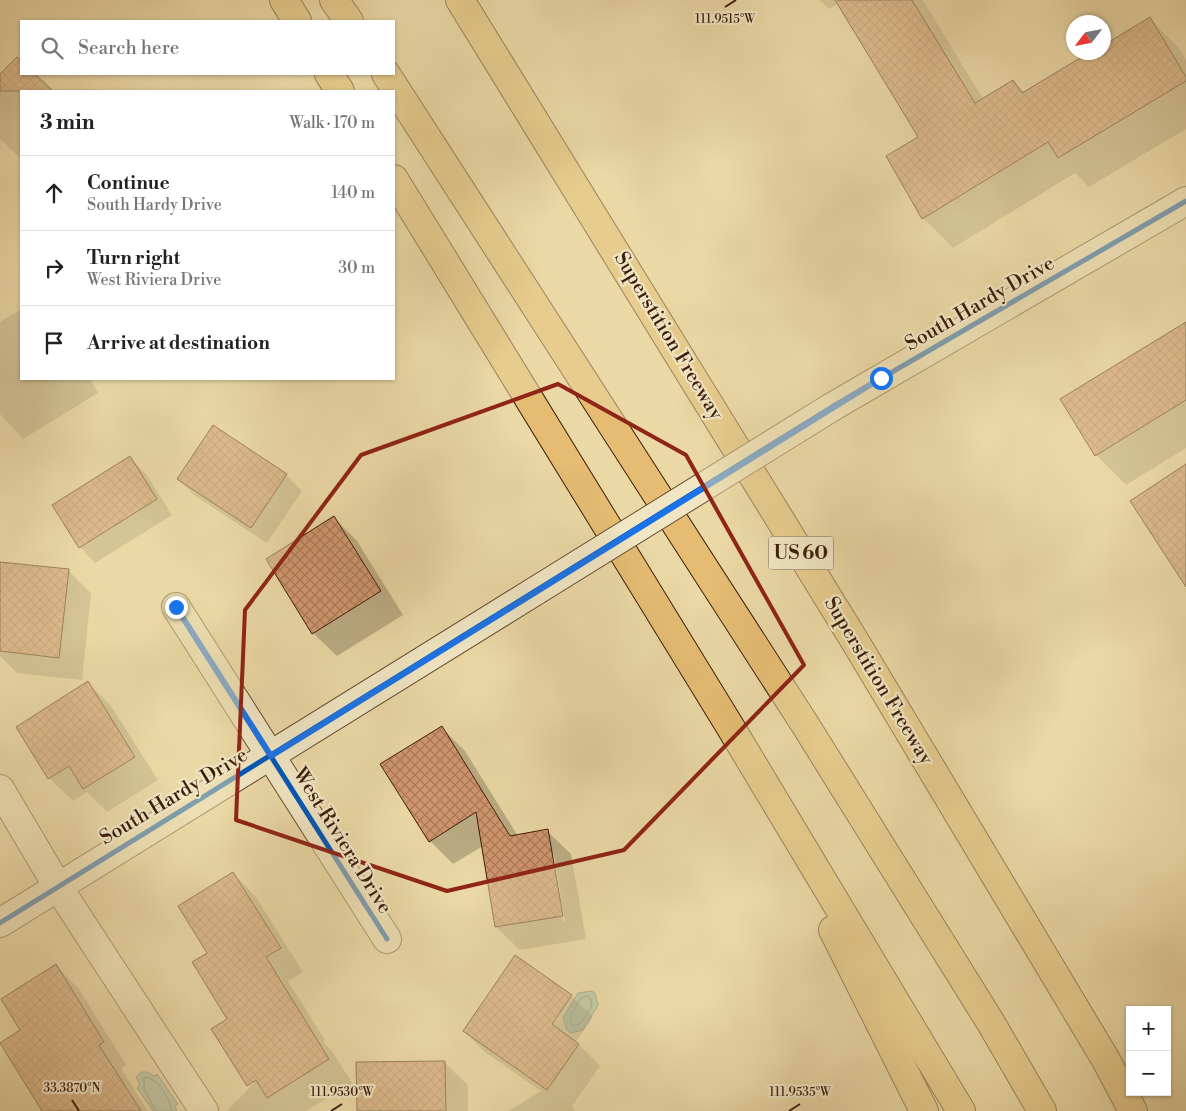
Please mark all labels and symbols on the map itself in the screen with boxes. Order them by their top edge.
text: 111.9515°W [695,12,756,27]
north arrow [1066,15,1111,60]
street label: Superstition Freeway [608,247,728,425]
street label: South Hardy Drive [901,251,1059,357]
route start [870,367,893,390]
road number: US 60 [768,536,834,570]
street label: Superstition Freeway [818,592,938,770]
route end [165,596,188,619]
street label: South Hardy Drive [95,743,253,851]
street label: West Riviera Drive [286,762,397,919]
text: 33.3870°N [44,1081,100,1096]
text: 111.9530°W [311,1085,375,1100]
text: 111.9535°W [769,1085,832,1100]

